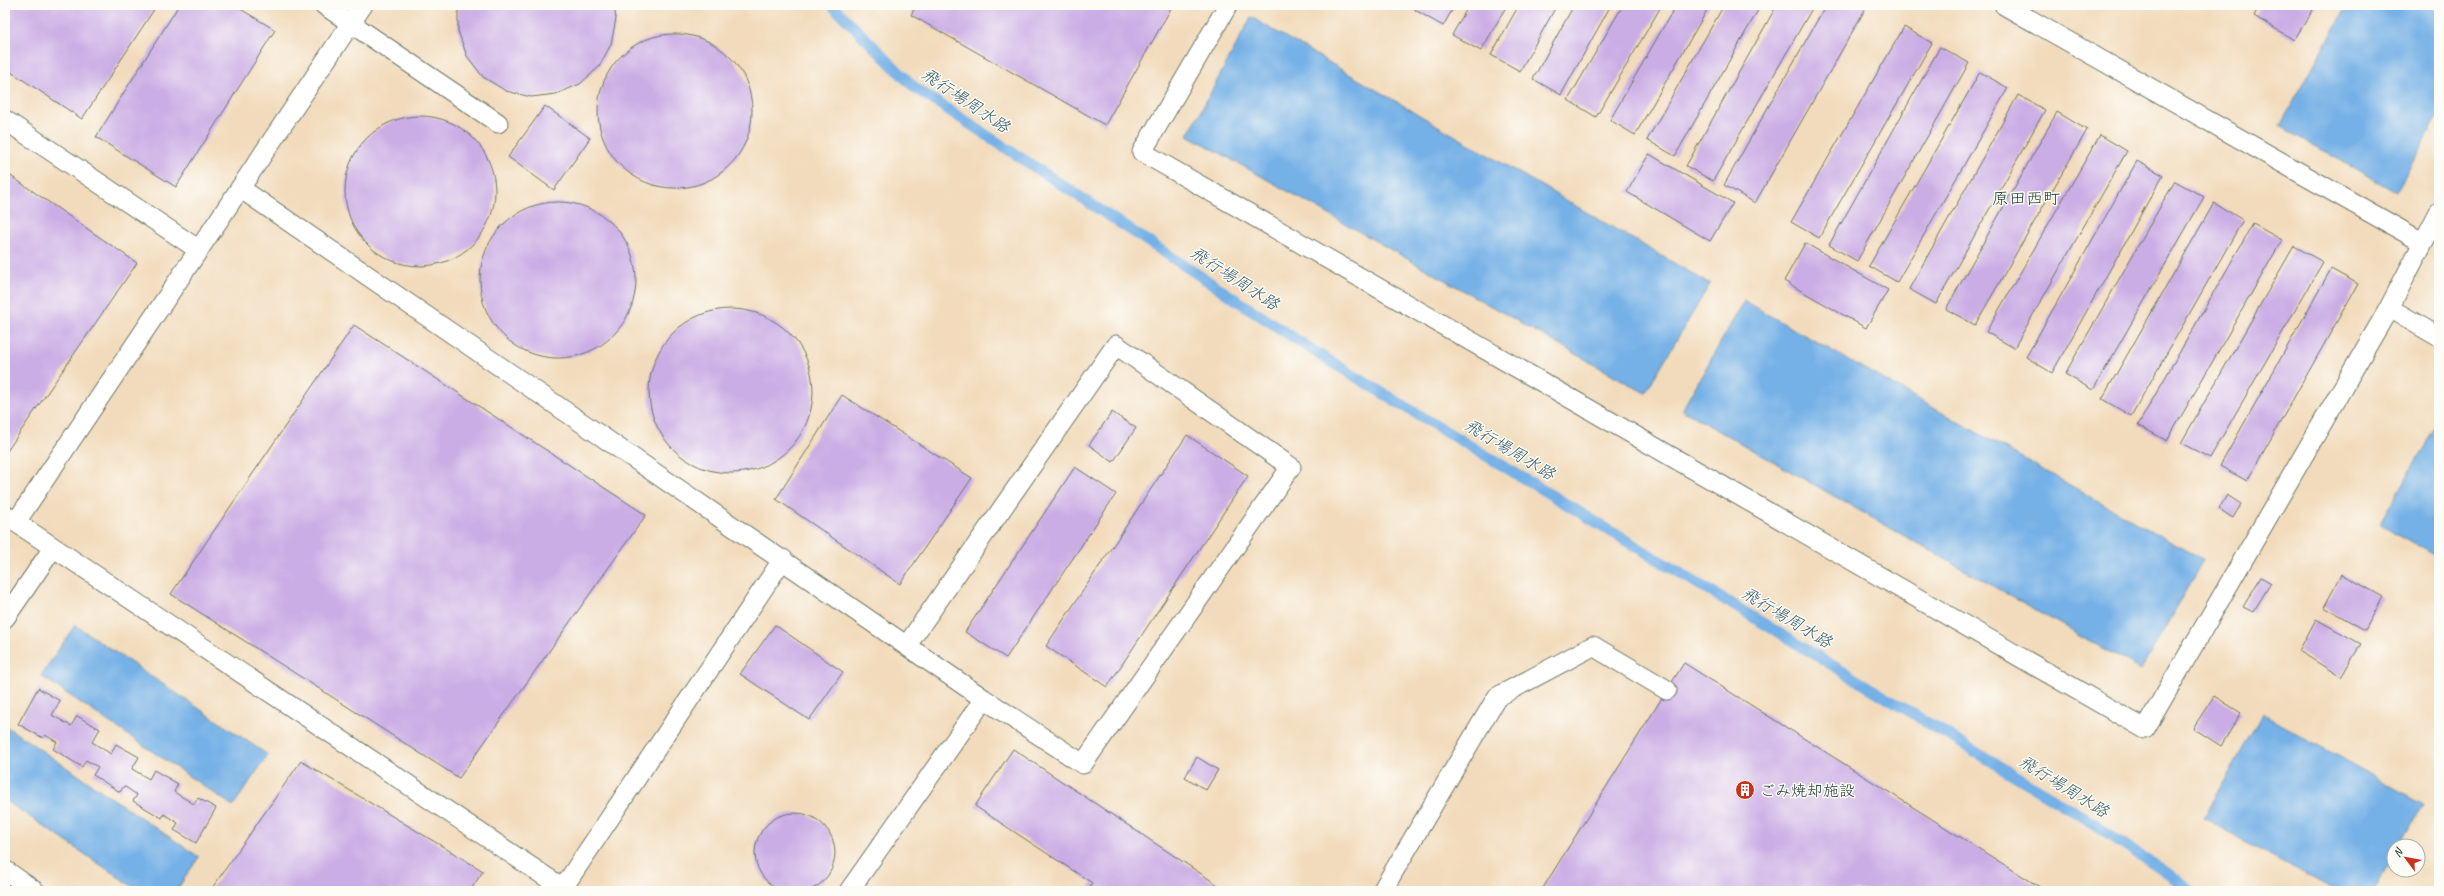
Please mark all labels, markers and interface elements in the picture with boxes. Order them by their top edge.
water label: 飛行場周水路 [918,63,1015,138]
district label: 原田西町 [1992,188,2060,209]
water label: 飛行場周水路 [1186,242,1284,316]
water label: 飛行場周水路 [1461,414,1560,485]
water label: 飛行場周水路 [1738,582,1837,653]
water label: 飛行場周水路 [2015,750,2113,823]
building icon: ごみ焼却施設 [1734,779,1756,801]
place label: ごみ焼却施設 [1759,781,1855,801]
north arrow [2386,838,2426,878]
text: N [2390,844,2406,859]

